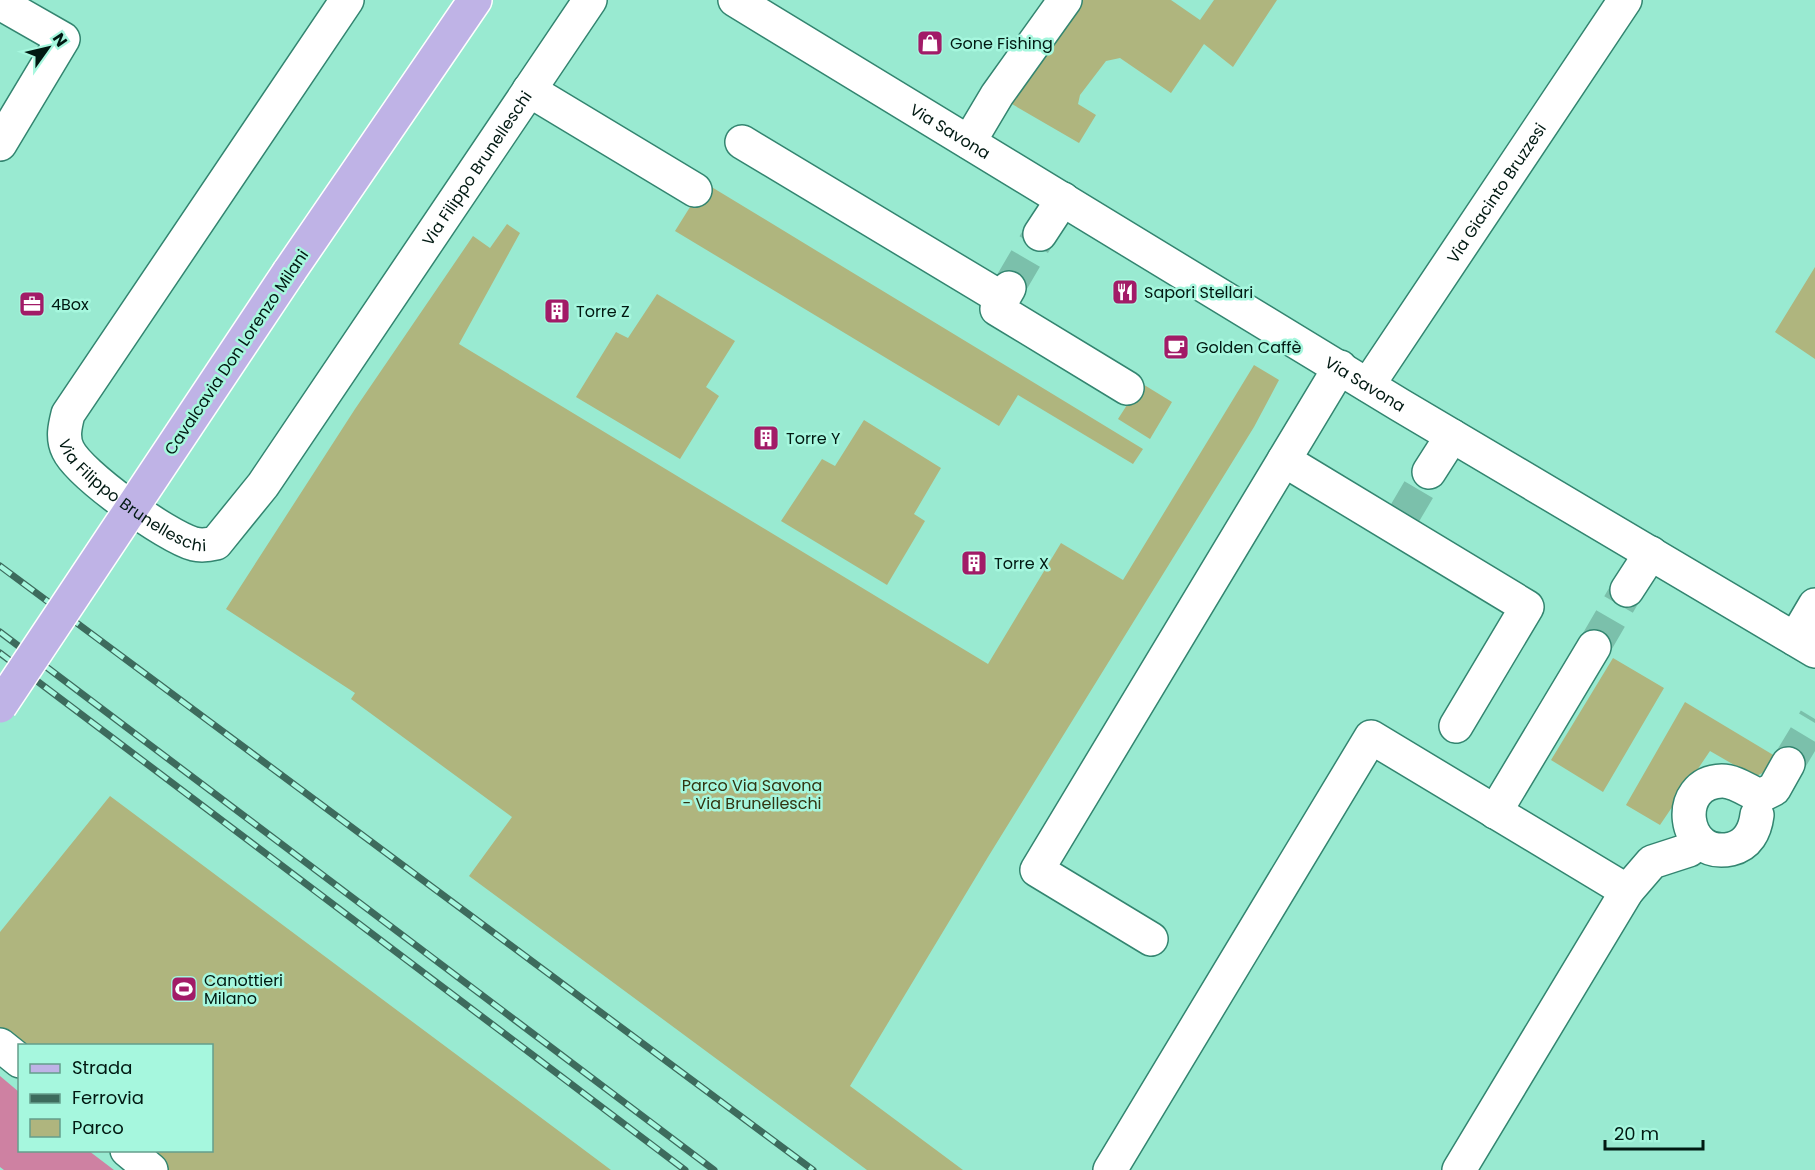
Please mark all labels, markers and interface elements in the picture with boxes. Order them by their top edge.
north arrow [18,18,78,78]
text: N [47,28,73,51]
shop icon: Gone Fishing [915,28,945,58]
place label: Gone Fishing [950,32,1053,55]
street label: Via Filippo Brunelleschi [417,86,538,250]
street label: Via Savona [905,98,995,165]
street label: Via Giacinto Bruzzesi [1442,118,1552,268]
street label: Cavalcavia Don Lorenzo Milani [159,245,314,460]
restaurant icon: Sapori Stellari [1110,277,1140,307]
place label: Sapori Stellari [1144,281,1253,304]
office icon: 4Box [17,289,47,319]
place label: 4Box [51,293,89,316]
building icon: Torre Z [542,296,572,326]
place label: Torre Z [576,300,630,323]
cafe icon: Golden Caffè [1161,332,1191,362]
place label: Golden Caffè [1196,336,1302,359]
street label: Via Savona [1320,351,1410,418]
building icon: Torre Y [751,423,781,453]
place label: Torre Y [786,427,841,450]
street label: Via Filippo Brunelleschi [53,436,207,557]
building icon: Torre X [959,548,989,578]
place label: Torre X [994,552,1049,575]
park label: Parco Via Savona - Via Brunelleschi [682,774,822,815]
place label: Canottieri Milano [204,969,283,1010]
sports icon: Canottieri Milano [169,974,199,1004]
legend [18,1044,213,1152]
text: Strada [72,1055,132,1080]
text: Ferrovia [72,1085,144,1110]
scale bar [1605,1113,1702,1151]
text: Parco [72,1115,124,1140]
text: 20 m [1614,1121,1659,1146]

